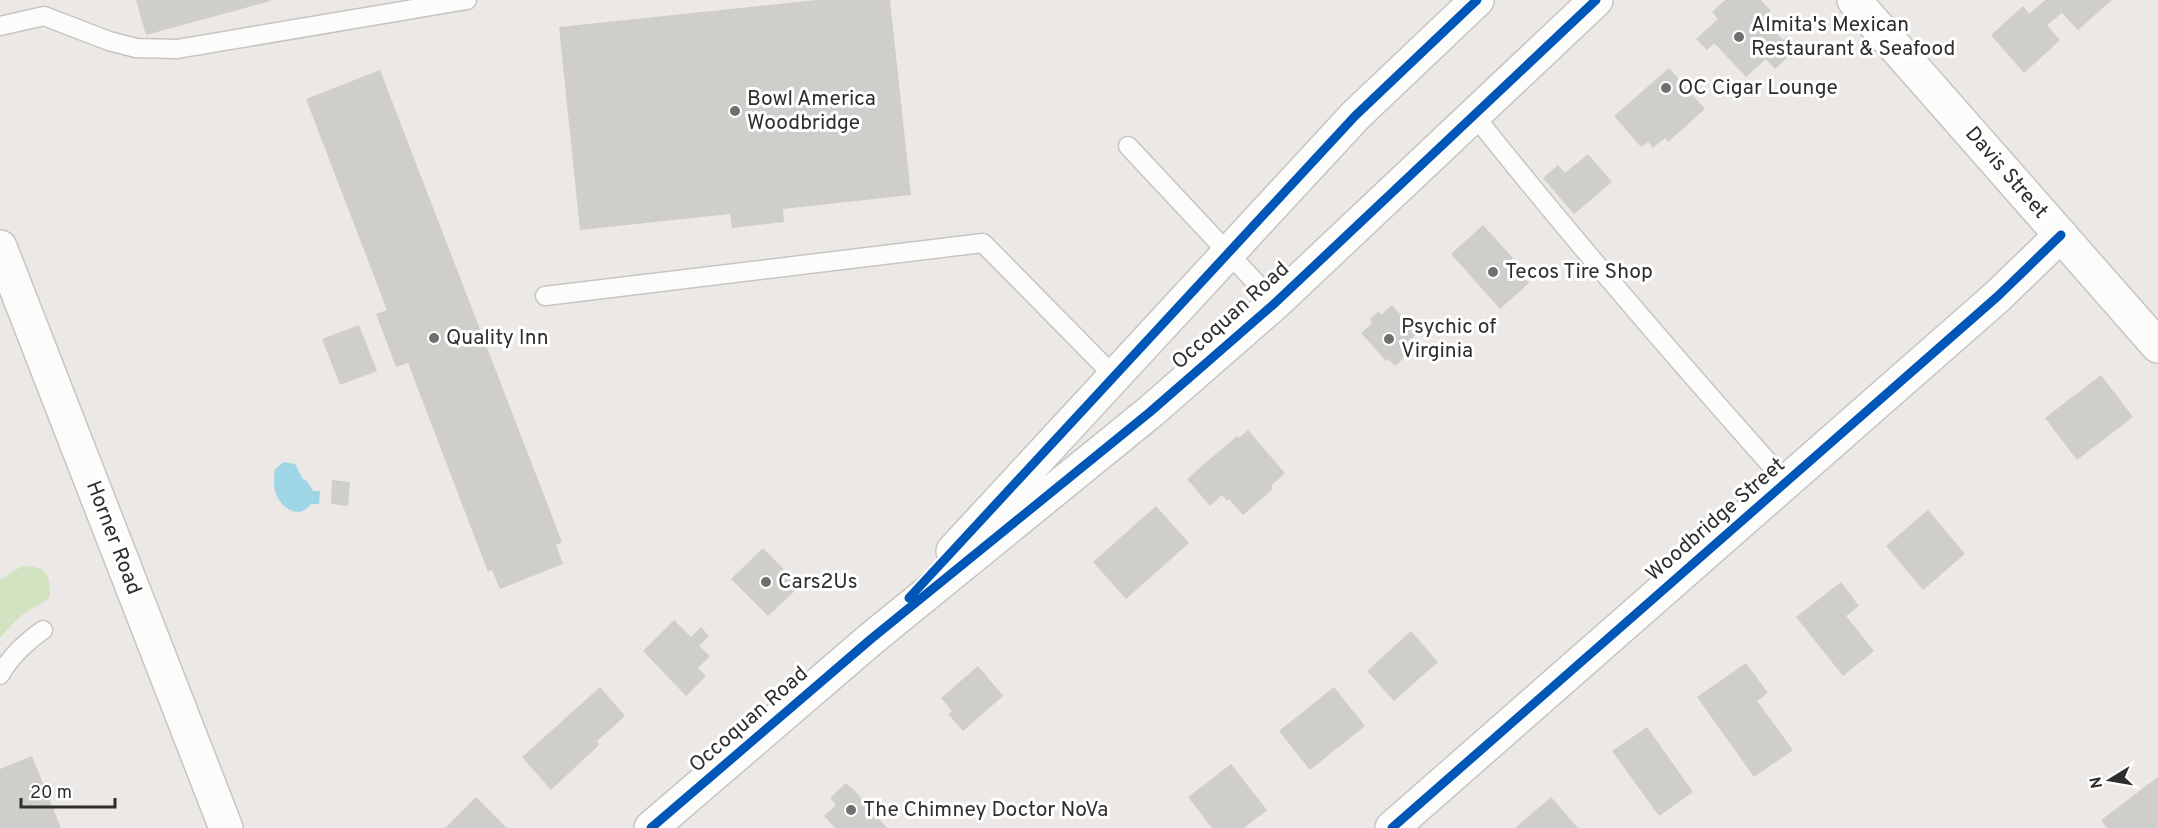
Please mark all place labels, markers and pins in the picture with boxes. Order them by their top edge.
place label: Almita's Mexican Restaurant & Seafood [1751,12,1955,63]
marker: Almita's Mexican Restaurant & Seafood [1732,30,1746,44]
place label: OC Cigar Lounge [1678,75,1838,102]
marker: OC Cigar Lounge [1659,81,1673,95]
place label: Bowl America Woodbridge [747,86,876,137]
marker: Bowl America Woodbridge [728,104,742,118]
place label: Tecos Tire Shop [1505,259,1653,286]
marker: Tecos Tire Shop [1486,265,1500,279]
place label: Psychic of Virginia [1401,314,1496,365]
place label: Quality Inn [446,325,549,352]
marker: Quality Inn [427,331,441,345]
marker: Psychic of Virginia [1382,332,1396,346]
place label: Cars2Us [778,569,858,596]
marker: Cars2Us [759,575,773,589]
place label: The Chimney Doctor NoVa [863,797,1108,824]
marker: The Chimney Doctor NoVa [844,803,858,817]

